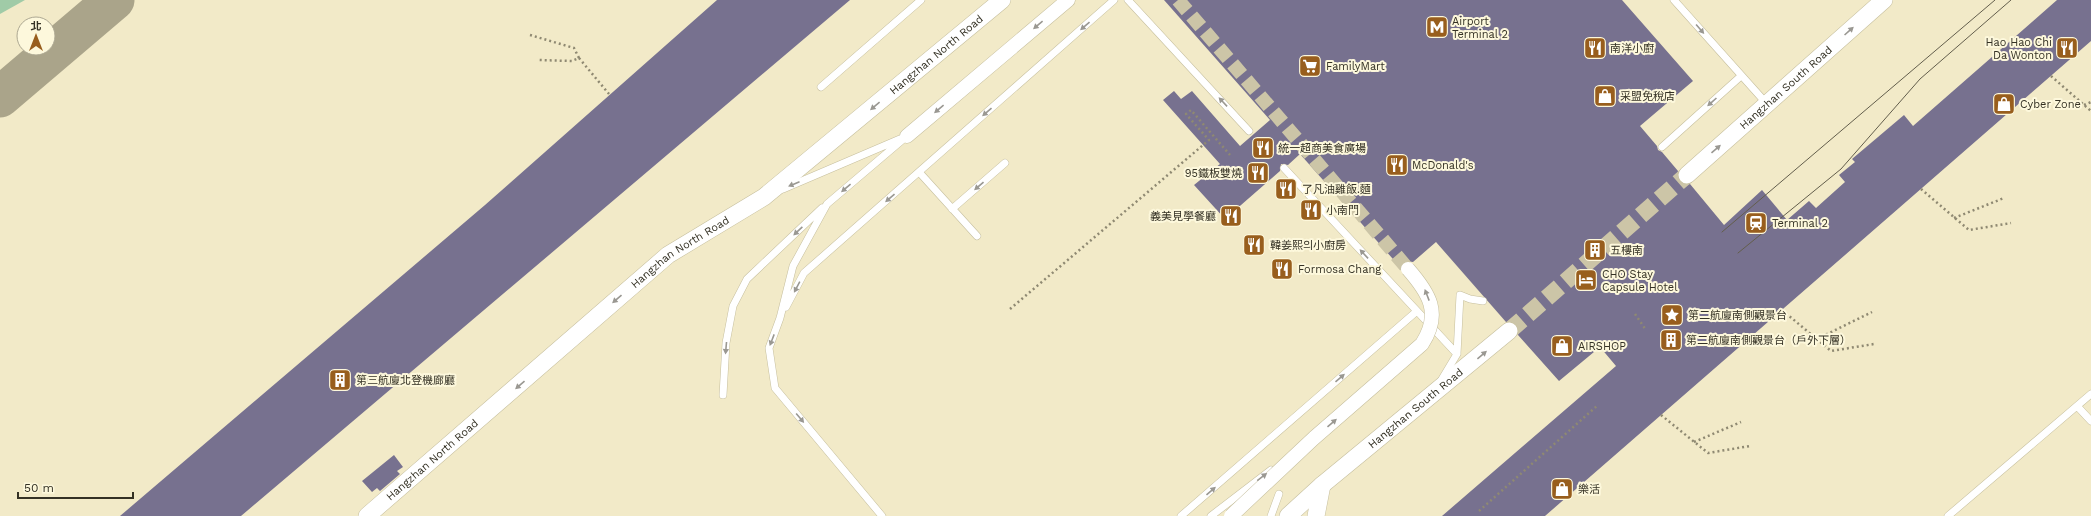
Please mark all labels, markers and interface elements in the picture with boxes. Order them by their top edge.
street label: Hangzhan North Road [887,12,985,97]
metro station icon: Airport Terminal 2 [1424,14,1450,40]
place label: Airport Terminal 2 [1452,15,1508,41]
north arrow [16,16,56,56]
text: 北 [31,20,42,33]
one-way arrow [1033,21,1044,30]
one-way arrow [1080,21,1090,30]
one-way arrow [1695,24,1704,35]
one-way arrow [1844,27,1854,36]
restaurant icon: 南洋小廚 [1582,35,1608,61]
restaurant icon: Hao Hao Chi Da Wonton [2054,35,2080,61]
place label: Hao Hao Chi Da Wonton [1986,36,2052,62]
place label: 南洋小廚 [1610,42,1654,55]
street label: Hangzhan South Road [1737,43,1834,132]
supermarket icon: FamilyMart [1297,53,1323,79]
place label: FamilyMart [1326,60,1385,73]
shop icon: 采盟免稅店 [1592,83,1618,109]
place label: 采盟免稅店 [1620,90,1675,103]
shop icon: Cyber Zone [1991,91,2017,117]
one-way arrow [1218,97,1227,107]
one-way arrow [1707,97,1717,107]
place label: Cyber Zone [2020,98,2081,111]
one-way arrow [870,101,881,110]
one-way arrow [934,105,944,114]
one-way arrow [982,107,993,116]
restaurant icon: 統一超商美食廣場 [1250,135,1276,161]
place label: 統一超商美食廣場 [1278,142,1366,155]
one-way arrow [1711,144,1721,154]
restaurant icon: McDonald's [1384,152,1410,178]
place label: McDonald's [1412,159,1474,172]
restaurant icon: 95鐵板雙燒 [1245,160,1271,186]
place label: 95鐵板雙燒 [1185,167,1242,180]
restaurant icon: 了凡油雞飯.麵 [1273,176,1299,202]
one-way arrow [789,181,800,187]
one-way arrow [973,181,984,190]
one-way arrow [840,183,851,192]
place label: 了凡油雞飯.麵 [1302,183,1371,196]
one-way arrow [885,193,895,202]
restaurant icon: 小南門 [1298,197,1324,223]
restaurant icon: 義美見學餐廳 [1218,203,1244,229]
place label: 小南門 [1326,204,1359,217]
place label: 義美見學餐廳 [1150,210,1216,223]
station icon: Terminal 2 [1743,210,1769,236]
street label: Hangzhan North Road [628,213,731,291]
place label: Terminal 2 [1772,217,1828,230]
one-way arrow [793,226,803,235]
restaurant icon: 韓姜熙의小廚房 [1241,232,1267,258]
building icon: 五樓南 [1582,237,1608,263]
place label: 韓姜熙의小廚房 [1270,239,1346,252]
place label: 五樓南 [1610,244,1643,257]
one-way arrow [1359,249,1369,259]
restaurant icon: Formosa Chang [1269,256,1295,282]
place label: Formosa Chang [1298,263,1381,276]
hotel icon: CHO Stay Capsule Hotel [1573,267,1599,293]
place label: CHO Stay Capsule Hotel [1602,268,1678,294]
one-way arrow [794,281,800,293]
one-way arrow [1424,288,1430,300]
one-way arrow [612,294,622,303]
place icon: 第二航廈南側觀景台 [1659,302,1685,328]
place label: 第二航廈南側觀景台 [1688,309,1787,322]
building icon: 第二航廈南側觀景台（戶外下層） [1658,327,1684,353]
shop icon: AIRSHOP [1549,333,1575,359]
one-way arrow [769,334,775,346]
place label: 第二航廈南側觀景台（戶外下層） [1686,334,1851,347]
place label: AIRSHOP [1578,340,1626,353]
one-way arrow [723,342,729,354]
one-way arrow [1477,350,1487,359]
street label: Hangzhan South Road [1365,365,1465,451]
building icon: 第三航廈北登機廊廳 [327,367,353,393]
one-way arrow [1335,373,1345,382]
place label: 第三航廈北登機廊廳 [356,374,455,387]
one-way arrow [515,380,524,389]
one-way arrow [795,412,804,423]
street label: Hangzhan North Road [383,416,481,503]
one-way arrow [1326,418,1337,427]
one-way arrow [1256,473,1267,481]
scale bar [18,474,133,500]
shop icon: 樂活 [1549,476,1575,502]
text: 50 m [24,481,54,495]
place label: 樂活 [1578,483,1600,496]
one-way arrow [1206,487,1215,496]

